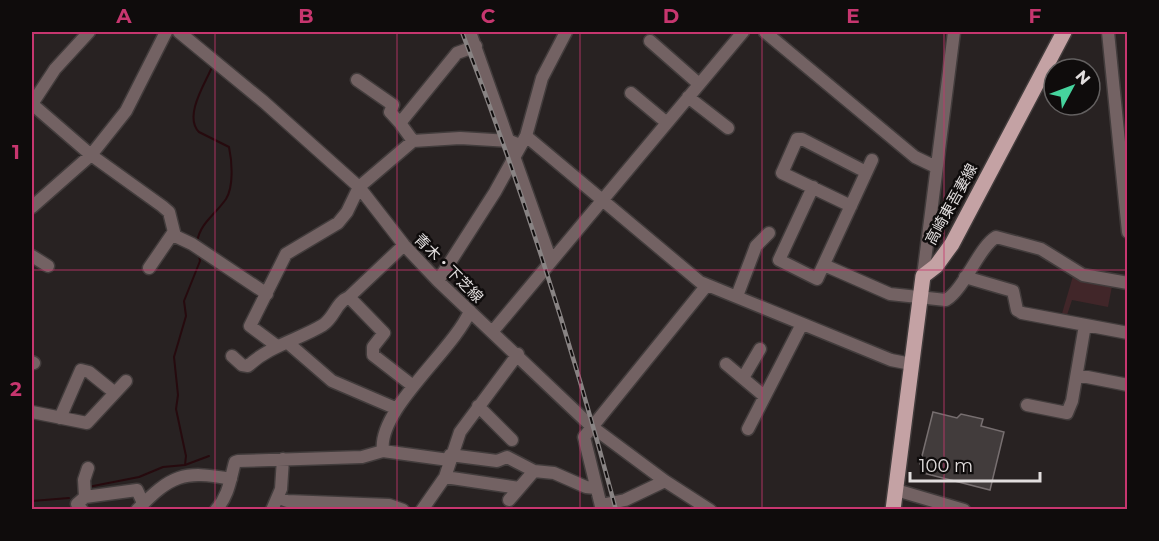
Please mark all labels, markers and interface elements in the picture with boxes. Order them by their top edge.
text: A [115,4,132,28]
text: B [298,4,314,28]
text: C [481,4,496,28]
text: D [663,4,679,28]
text: E [846,4,860,28]
text: F [1029,4,1042,28]
north arrow [1042,57,1102,117]
text: N [1072,66,1094,89]
text: 1 [12,140,20,164]
street label: 高崎東吾妻線 [921,160,981,248]
street label: 青木・下芝線 [410,229,488,307]
text: 2 [10,377,22,401]
scale bar [910,445,1040,483]
text: 100 m [919,455,973,477]

